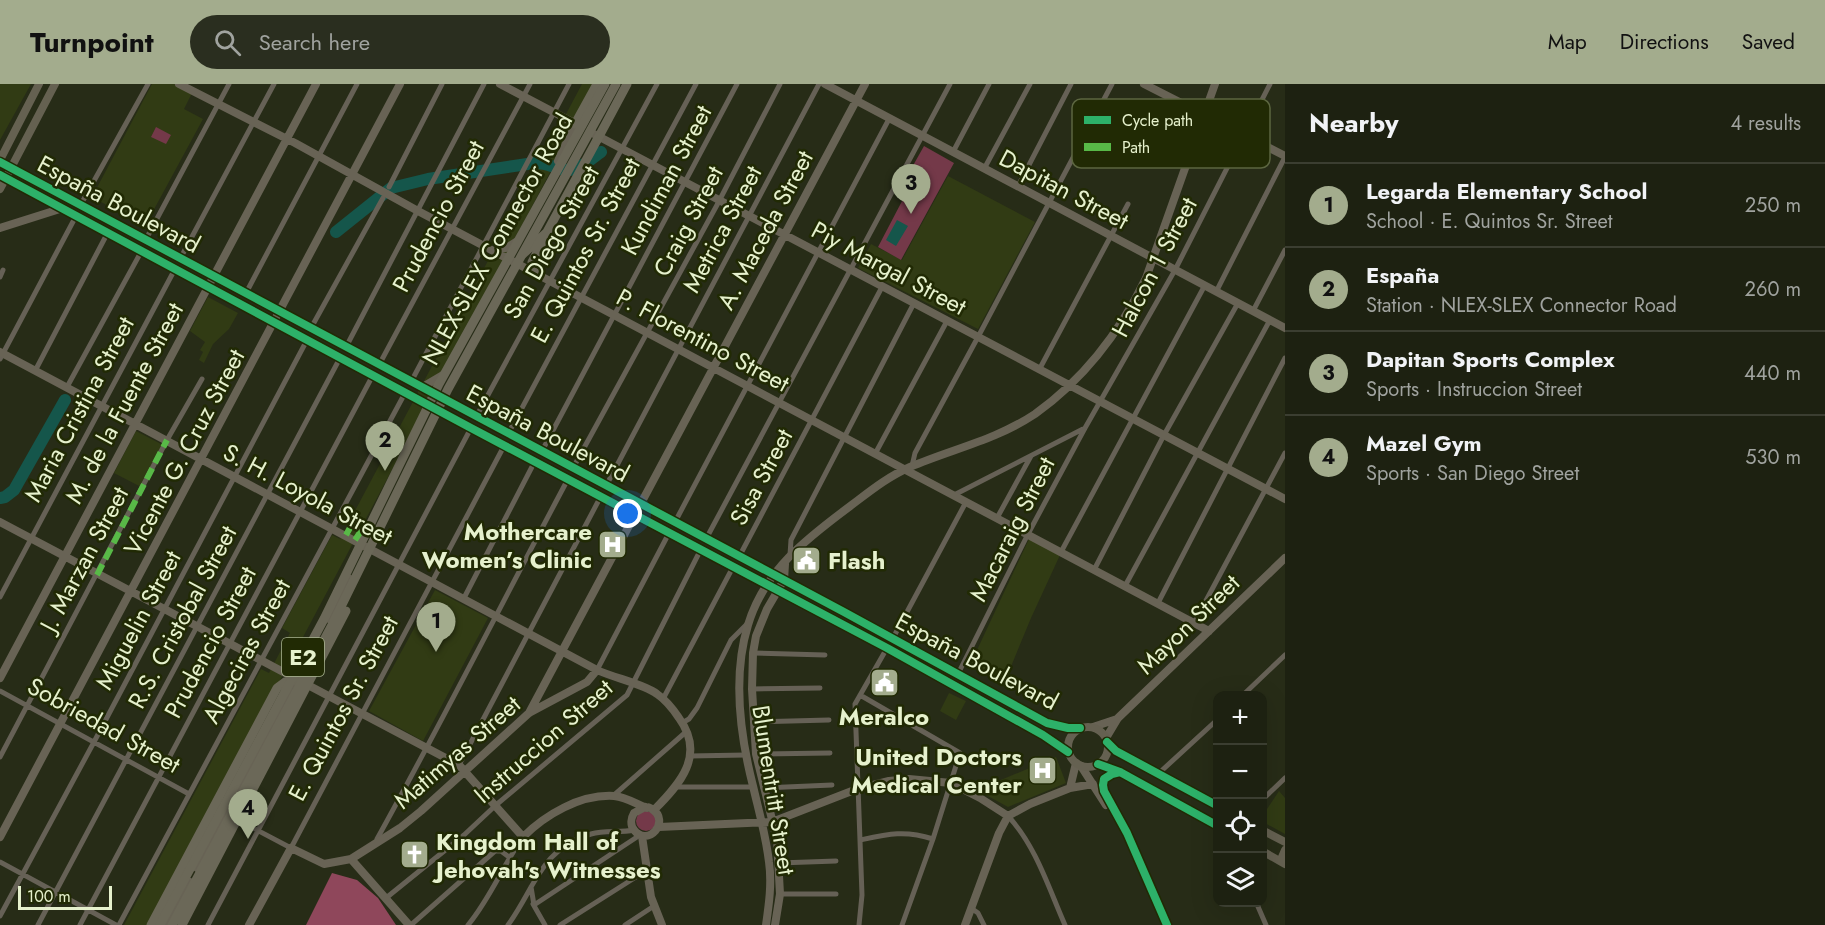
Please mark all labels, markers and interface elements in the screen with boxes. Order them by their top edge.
search box [190,15,610,69]
text: Turnpoint [30,22,154,63]
icon: search [211,26,244,59]
text: Search here [259,26,370,58]
text: Map [1548,27,1587,57]
text: Directions [1620,27,1709,57]
text: Saved [1742,27,1795,57]
street label: Kundiman Street [612,99,720,261]
legend [1072,99,1270,168]
text: Nearby [1309,104,1398,142]
street label: NLEX-SLEX Connector Road [413,107,581,371]
text: Cycle path [1122,109,1193,132]
text: 4 results [1730,109,1801,138]
street label: Prudencio Street [383,134,493,298]
text: Path [1122,136,1150,159]
street label: Dapitan Street [993,140,1135,238]
street label: A. Maceda Street [708,144,822,316]
street label: España Boulevard [31,146,207,262]
street label: E. Quintos Sr. Street [521,151,649,349]
street label: San Diego Street [494,159,608,325]
street label: Craig Street [644,159,732,282]
street label: Metrica Street [674,159,770,299]
pin: 3 [892,164,930,214]
text: Legarda Elementary School [1366,175,1647,207]
street label: Halcon 1 Street [1102,191,1206,343]
text: 1 [1323,191,1334,220]
text: 250 m [1745,191,1801,220]
text: School · E. Quintos Sr. Street [1366,207,1613,236]
street label: Piy Margal Street [805,212,973,324]
text: España [1366,259,1439,291]
text: 2 [1322,275,1335,304]
text: 260 m [1745,275,1801,304]
street label: P. Florentino Street [610,280,796,401]
text: Station · NLEX-SLEX Connector Road [1366,291,1677,320]
street label: M. de la Fuente Street [56,296,192,510]
street label: Maria Cristina Street [15,310,143,508]
street label: Vicente G. Cruz Street [115,343,253,561]
text: Dapitan Sports Complex [1366,343,1615,375]
text: 3 [1322,359,1335,388]
text: 440 m [1744,359,1801,388]
street label: España Boulevard [460,375,636,491]
text: Sports · Instruccion Street [1366,375,1582,404]
pin: 2 [366,422,404,471]
street label: Sisa Street [721,422,801,532]
text: Mazel Gym [1366,427,1482,459]
street label: S. H. Loyola Street [217,435,399,554]
text: 4 [1322,443,1335,472]
text: 530 m [1745,443,1801,472]
street label: Macaraig Street [961,450,1064,607]
text: Sports · San Diego Street [1366,459,1579,488]
street label: J. Marzan Street [30,480,137,640]
your location [613,499,642,528]
place label: Mothercare Women’s Clinic [422,514,592,577]
street label: R.S. Cristobal Street [119,519,245,715]
hospital icon: Mothercare Women’s Clinic [597,529,629,561]
place label: Flash [828,543,885,578]
street label: Miguelin Street [87,544,190,696]
public building icon: Flash [791,544,823,576]
street label: Prudencio Street [155,560,265,724]
street label: Mayon Street [1129,566,1248,682]
street label: Algeciras Street [193,572,299,729]
pin: 1 [416,602,456,652]
street label: España Boulevard [889,603,1065,719]
street label: E. Quintos Sr. Street [279,609,407,807]
road number: E2 [282,638,324,676]
public building icon: Meralco [868,667,900,699]
street label: Sobriedad Street [21,668,187,782]
street label: Instruccion Street [466,671,620,811]
street label: Matimyas Street [386,687,528,817]
map controls [1213,691,1267,907]
button: + [1213,691,1267,745]
place label: Meralco [839,699,929,734]
street label: Blumentritt Street [743,703,805,878]
place label: United Doctors Medical Center [851,739,1022,802]
button: − [1213,745,1267,799]
hospital icon: United Doctors Medical Center [1027,754,1059,786]
pin: 4 [228,790,268,839]
button: locate [1213,799,1267,853]
place label: Kingdom Hall of Jehovah's Witnesses [432,824,661,887]
church icon: Kingdom Hall of Jehovah's Witnesses [399,839,431,871]
button: layers [1213,853,1267,907]
scale bar [18,883,112,910]
text: 100 m [27,885,71,908]

